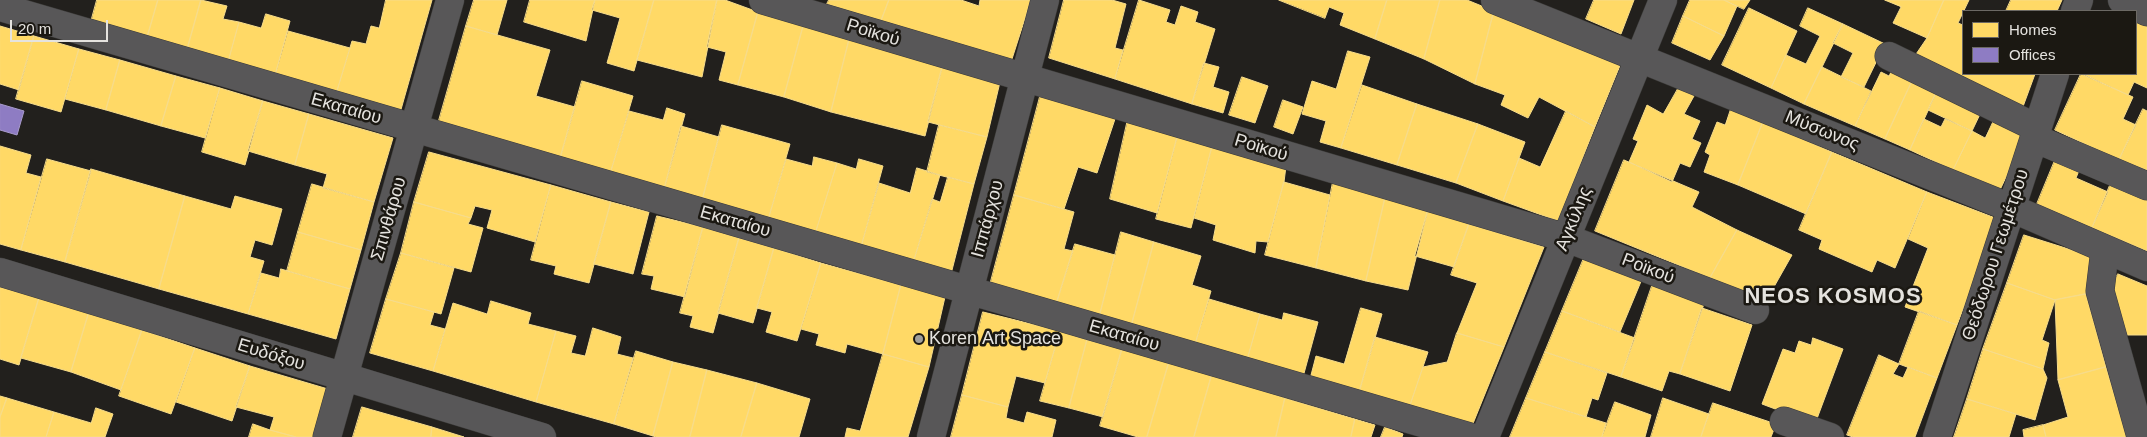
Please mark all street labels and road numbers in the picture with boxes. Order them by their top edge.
street label: Ροϊκού [844,15,902,51]
street label: Εκαταίου [308,89,384,129]
street label: Μύσωνος [1782,106,1862,156]
street label: Ροϊκού [1232,130,1290,166]
street label: Θεόδωρου Γεωμέτρου [1958,167,2034,343]
street label: Σπινθάρου [367,175,411,263]
street label: Ιππάρχου [967,178,1009,260]
street label: Αγκύλης [1551,184,1597,254]
street label: Εκαταίου [697,202,773,242]
street label: Ροϊκού [1619,249,1677,289]
street label: Εκαταίου [1086,316,1162,356]
street label: Ευδόξου [235,335,307,375]

